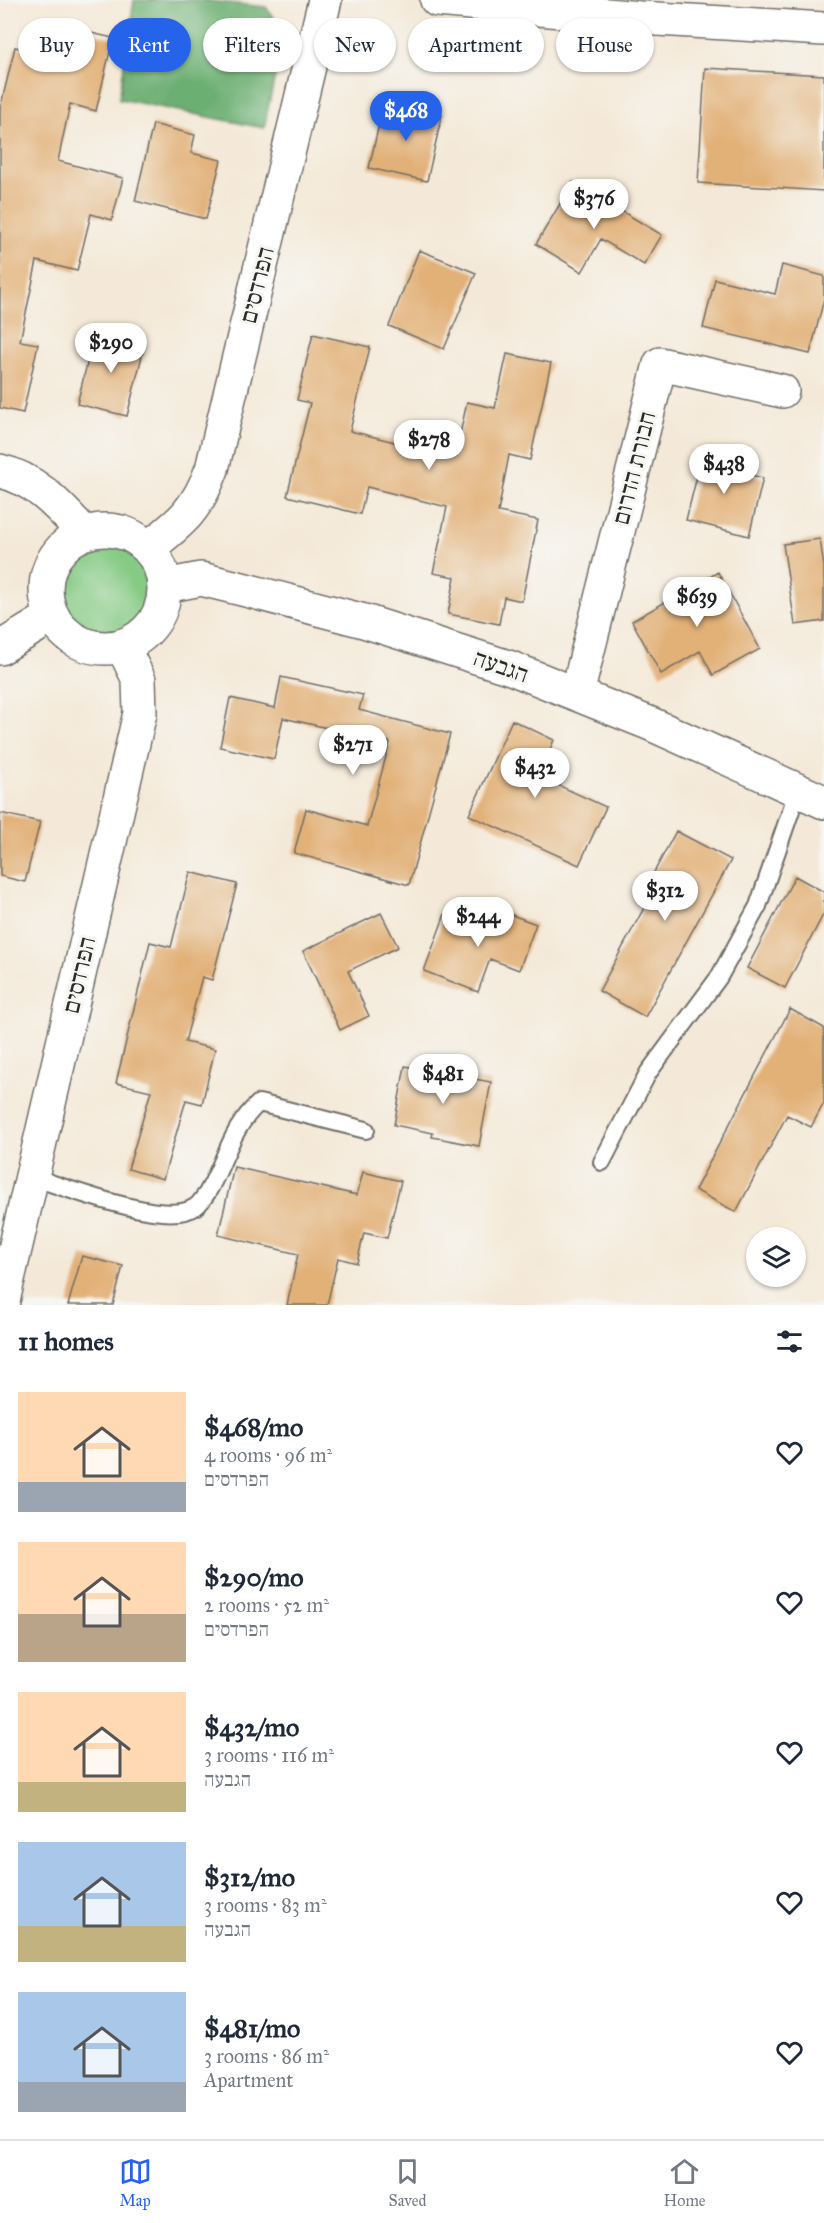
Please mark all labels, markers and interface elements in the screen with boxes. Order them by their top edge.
chip: Buy [18,18,95,72]
chip: Rent [107,18,191,72]
chip: Filters [203,18,302,72]
chip: New [314,18,396,72]
chip: Apartment [408,18,544,72]
chip: House [556,18,654,72]
pin: $468 [370,91,442,142]
text: $468 [384,98,428,122]
pin: $376 [558,179,630,230]
text: $376 [574,186,614,210]
street label: הפרדסים [233,244,281,326]
pin: $290 [75,323,147,374]
text: $290 [89,330,133,354]
street label: חבורת הדרום [605,408,663,528]
pin: $278 [393,420,465,471]
text: $278 [408,427,450,451]
pin: $438 [688,444,760,495]
text: $438 [703,451,745,475]
pin: $639 [661,577,733,628]
text: $639 [677,584,718,608]
street label: הגבעה [469,643,533,689]
pin: $271 [317,725,389,776]
text: $271 [333,732,373,756]
pin: $432 [499,748,571,799]
text: $432 [514,755,556,779]
pin: $312 [629,871,701,922]
text: $312 [646,878,684,902]
pin: $244 [442,897,514,948]
text: $244 [456,904,500,928]
street label: הפרדסים [56,934,102,1016]
pin: $481 [407,1054,479,1105]
text: $481 [422,1061,464,1085]
map controls [746,1227,806,1287]
button: layers [746,1227,806,1287]
text: 11 homes [18,1325,114,1357]
icon: filters [773,1325,806,1358]
text: $468/mo [204,1411,303,1443]
icon: home [66,1416,138,1488]
icon: heart [773,1436,806,1469]
text: 4 rooms · 96 m² [204,1443,332,1467]
text: הפרדסים [204,1467,269,1491]
text: $290/mo [204,1561,304,1593]
icon: home [66,1566,138,1638]
icon: heart [773,1586,806,1619]
text: 2 rooms · 52 m² [204,1593,329,1617]
text: הפרדסים [204,1617,269,1641]
text: $432/mo [204,1711,299,1743]
icon: home [66,1716,138,1788]
icon: heart [773,1736,806,1769]
text: 3 rooms · 116 m² [204,1743,334,1767]
text: הגבעה [204,1767,251,1791]
text: $312/mo [204,1861,295,1893]
icon: home [66,1866,138,1938]
icon: heart [773,1886,806,1919]
text: 3 rooms · 83 m² [204,1893,327,1917]
text: הגבעה [204,1917,251,1941]
text: $481/mo [204,2012,300,2044]
icon: home [66,2016,138,2088]
icon: heart [773,2036,806,2069]
text: 3 rooms · 86 m² [204,2044,329,2068]
text: Apartment [204,2068,293,2092]
tab: Map [119,2155,152,2210]
tab: Saved [389,2155,427,2210]
tab: Home [664,2155,705,2210]

